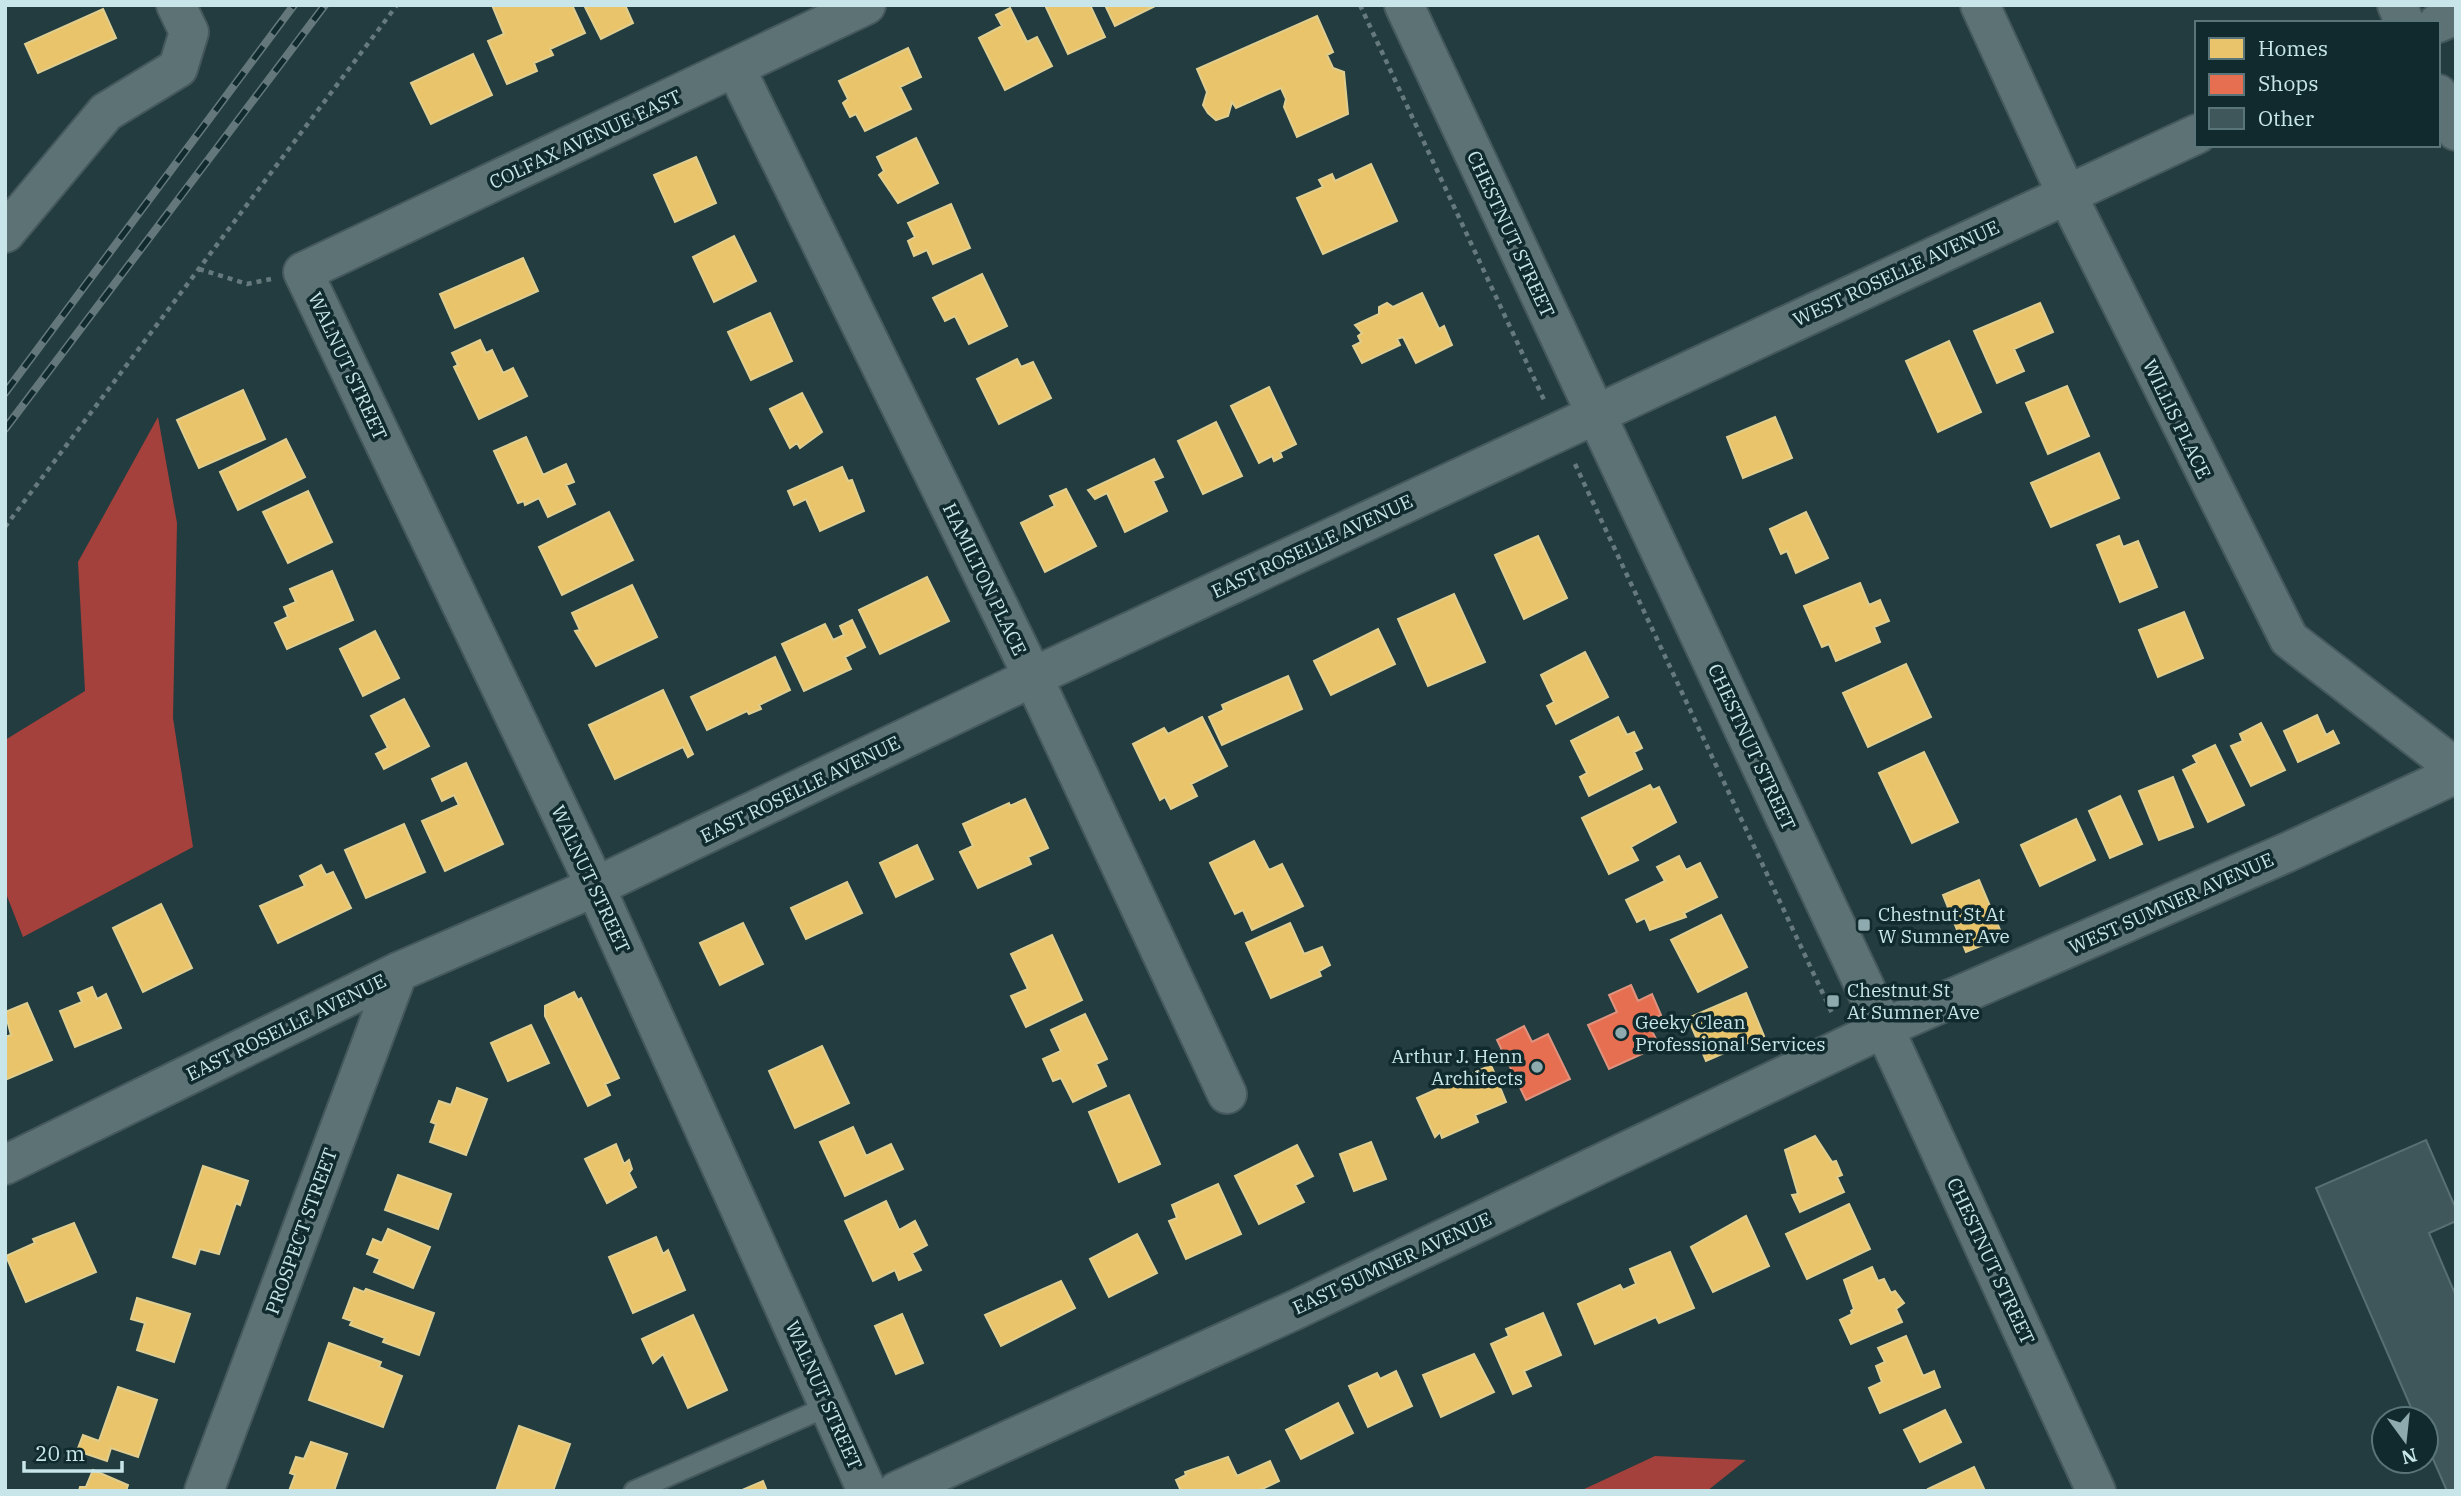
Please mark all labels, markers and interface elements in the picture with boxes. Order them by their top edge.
legend [2195,21,2440,147]
text: Homes [2258,34,2328,62]
text: Shops [2258,69,2318,97]
street label: COLFAX AVENUE EAST [485,84,685,194]
text: Other [2258,104,2315,132]
street label: CHESTNUT STREET [1462,147,1560,321]
street label: WEST ROSELLE AVENUE [1789,215,2003,331]
street label: WALNUT STREET [303,288,393,444]
street label: WILLIS PLACE [2138,355,2216,483]
street label: EAST ROSELLE AVENUE [1207,489,1417,603]
street label: HAMILTON PLACE [938,499,1032,659]
street label: CHESTNUT STREET [1703,660,1801,834]
street label: EAST ROSELLE AVENUE [696,730,904,848]
street label: WALNUT STREET [546,801,636,957]
street label: WEST SUMNER AVENUE [2065,847,2277,959]
place label: Chestnut St At W Sumner Ave [1878,902,2010,948]
marker: Chestnut St At W Sumner Ave [1856,917,1872,933]
street label: EAST ROSELLE AVENUE [182,968,390,1086]
place label: Chestnut St At Sumner Ave [1847,978,1980,1024]
marker: Chestnut St At Sumner Ave [1825,993,1841,1009]
place label: Geeky Clean Professional Services [1635,1010,1826,1056]
marker: Geeky Clean Professional Services [1613,1025,1629,1041]
place label: Arthur J. Henn Architects [1392,1044,1523,1090]
marker: Arthur J. Henn Architects [1529,1059,1545,1075]
street label: PROSPECT STREET [260,1145,342,1317]
street label: CHESTNUT STREET [1942,1174,2040,1348]
street label: EAST SUMNER AVENUE [1289,1206,1495,1320]
street label: WALNUT STREET [780,1317,868,1473]
north arrow [2370,1405,2440,1475]
scale bar [24,1430,122,1474]
text: 20 m [35,1439,85,1467]
text: N [2399,1443,2420,1470]

